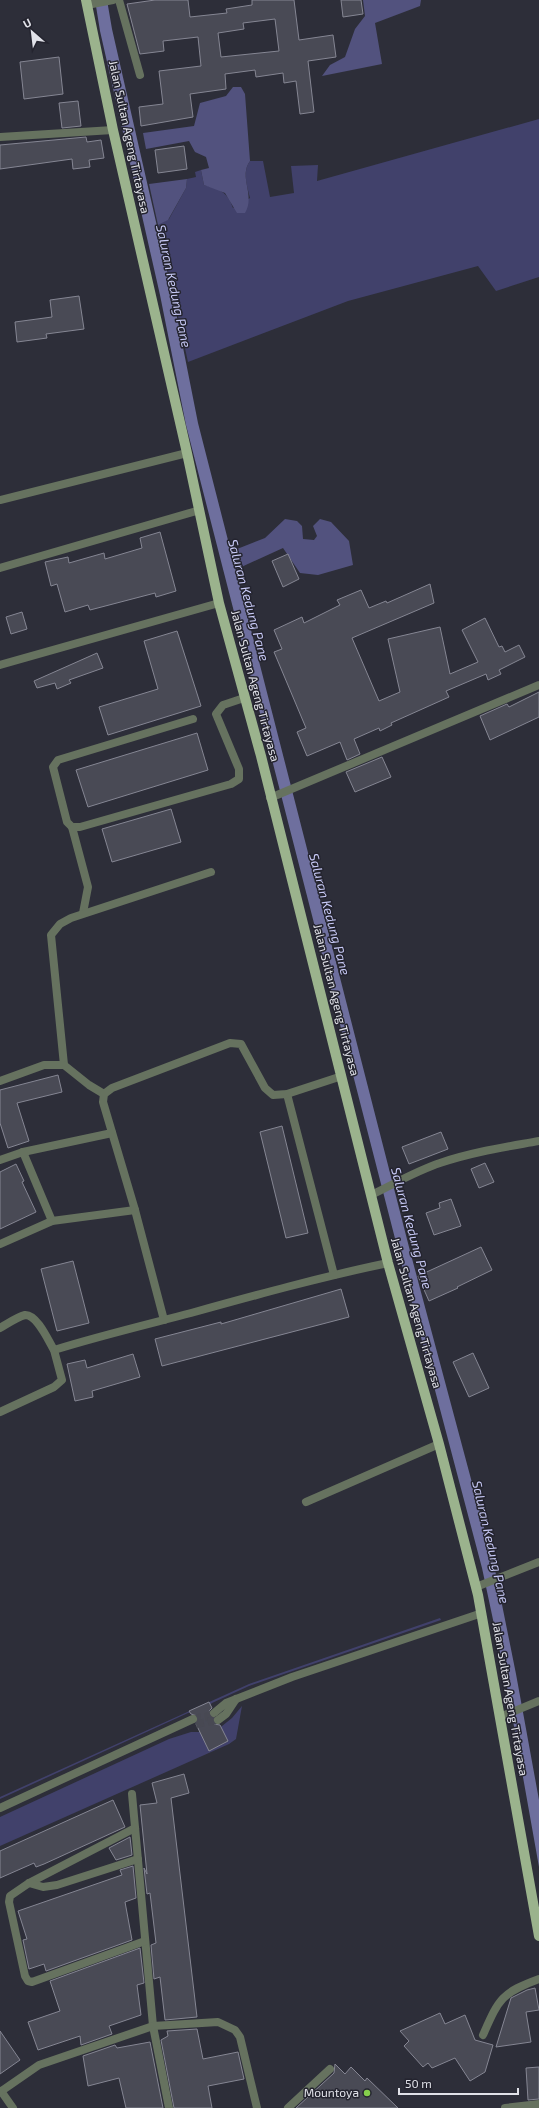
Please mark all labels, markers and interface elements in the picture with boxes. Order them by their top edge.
north arrow [12,12,52,52]
text: U [21,15,33,30]
street label: Jalan Sultan Ageng Tirtayasa [107,59,153,215]
water label: Saluran Kedung Pane [153,223,195,349]
water label: Saluran Kedung Pane [225,537,273,663]
street label: Jalan Sultan Ageng Tirtayasa [229,609,283,763]
water label: Saluran Kedung Pane [306,851,354,977]
street label: Jalan Sultan Ageng Tirtayasa [311,922,363,1077]
water label: Saluran Kedung Pane [388,1165,436,1291]
street label: Jalan Sultan Ageng Tirtayasa [389,1236,445,1390]
water label: Saluran Kedung Pane [469,1479,513,1605]
street label: Jalan Sultan Ageng Tirtayasa [491,1621,531,1777]
scale bar [399,2070,518,2096]
text: 50 m [405,2076,432,2090]
place label: Mountoya [304,2085,359,2099]
marker: Mountoya [362,2088,372,2098]

